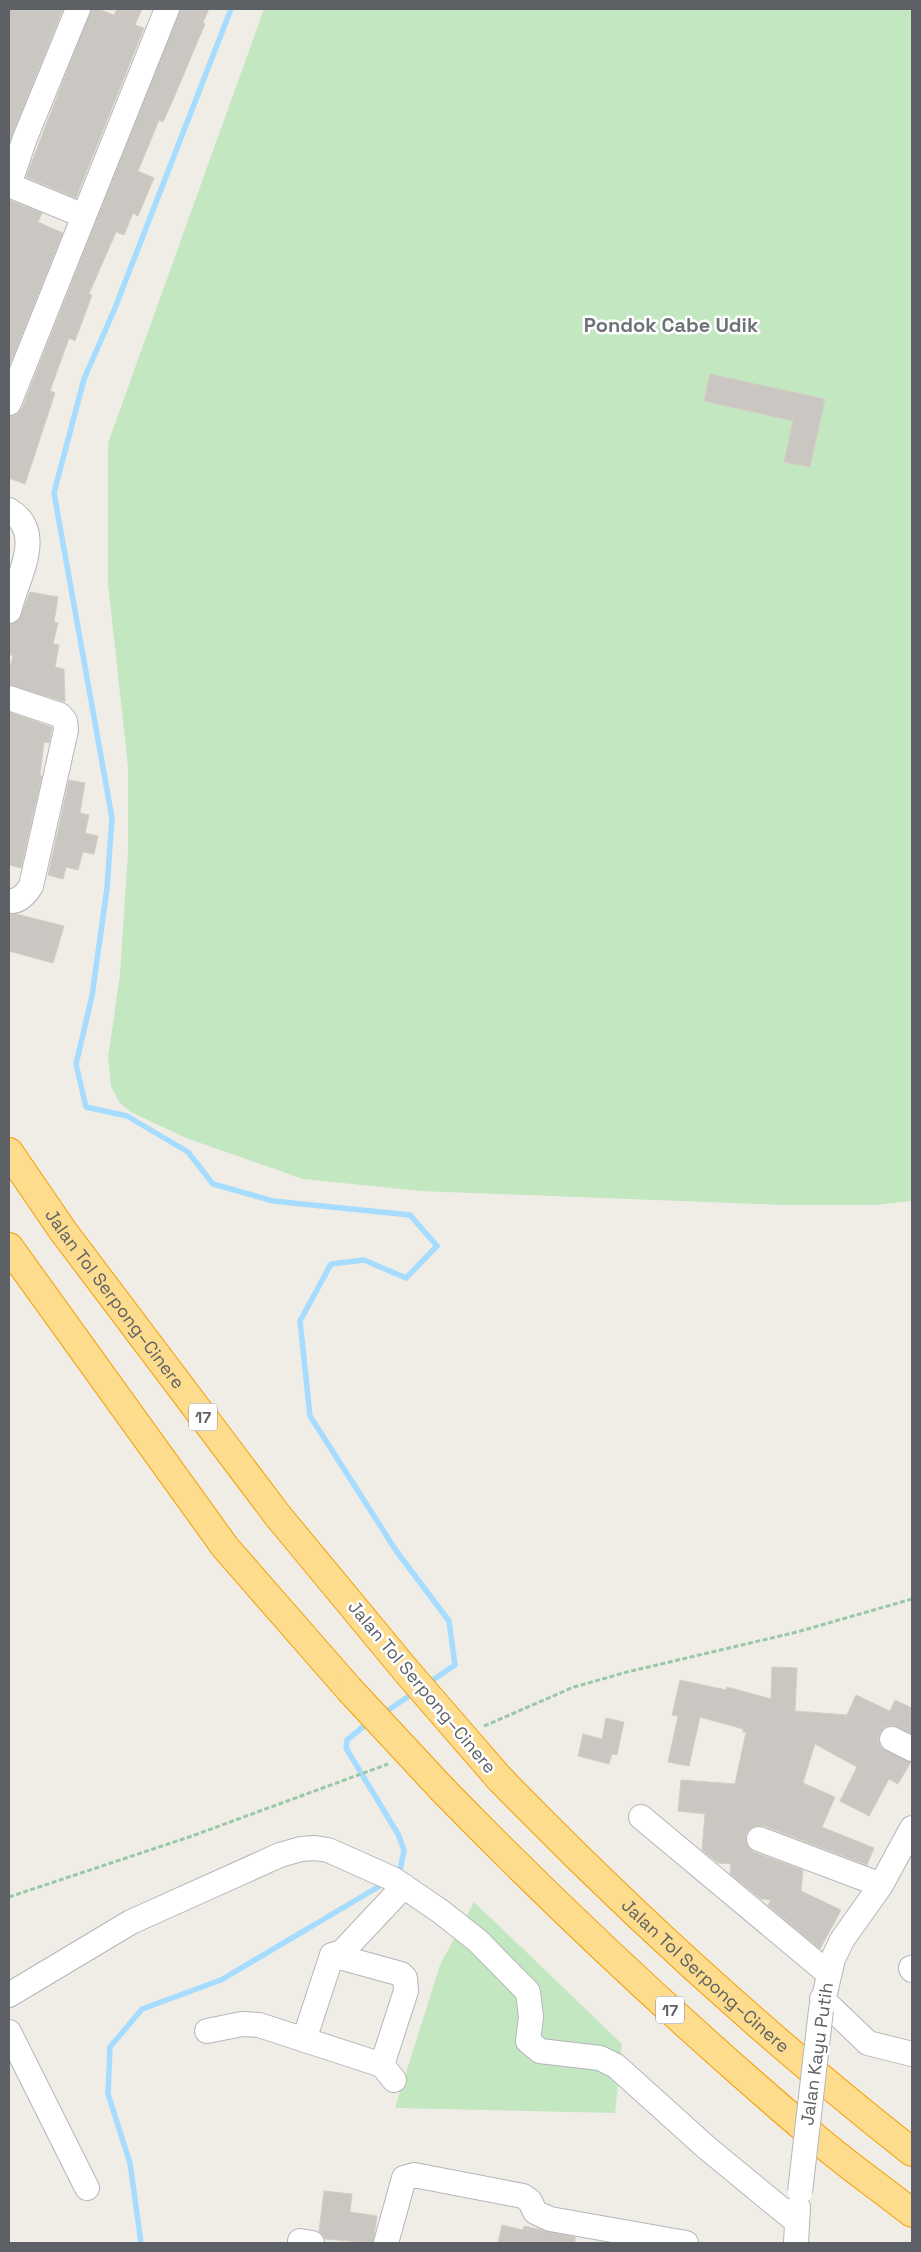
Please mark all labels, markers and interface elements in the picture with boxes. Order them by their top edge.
district label: Pondok Cabe Udik [584,312,758,338]
street label: Jalan Tol Serpong–Cinere [40,1204,190,1393]
road number: 17 [189,1404,217,1430]
street label: Jalan Tol Serpong–Cinere [343,1595,502,1778]
street label: Jalan Tol Serpong–Cinere [617,1894,795,2057]
street label: Jalan Kayu Putih [795,1981,838,2127]
road number: 17 [656,1996,684,2024]

